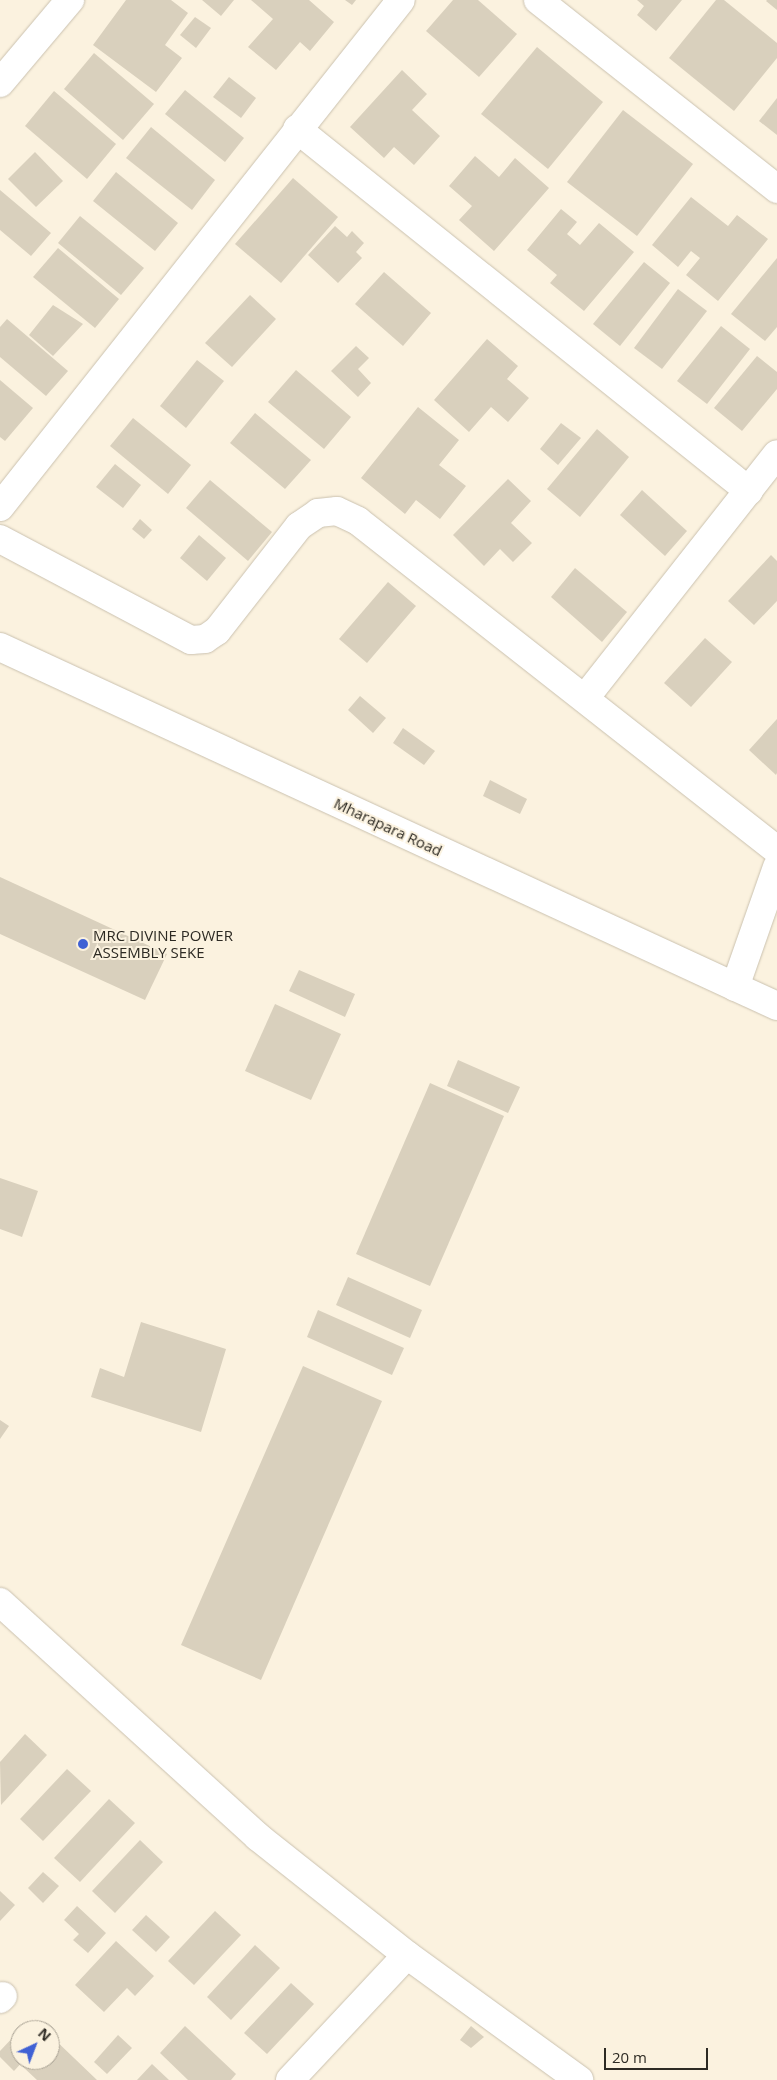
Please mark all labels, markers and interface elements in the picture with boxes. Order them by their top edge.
street label: Mharapara Road [331,794,445,860]
place label: MRC DIVINE POWER ASSEMBLY SEKE [93,926,233,961]
marker: MRC DIVINE POWER ASSEMBLY SEKE [77,938,89,950]
north arrow [10,2020,60,2070]
text: N [34,2024,56,2045]
scale bar [607,2038,711,2070]
text: 20 m [612,2047,647,2067]

